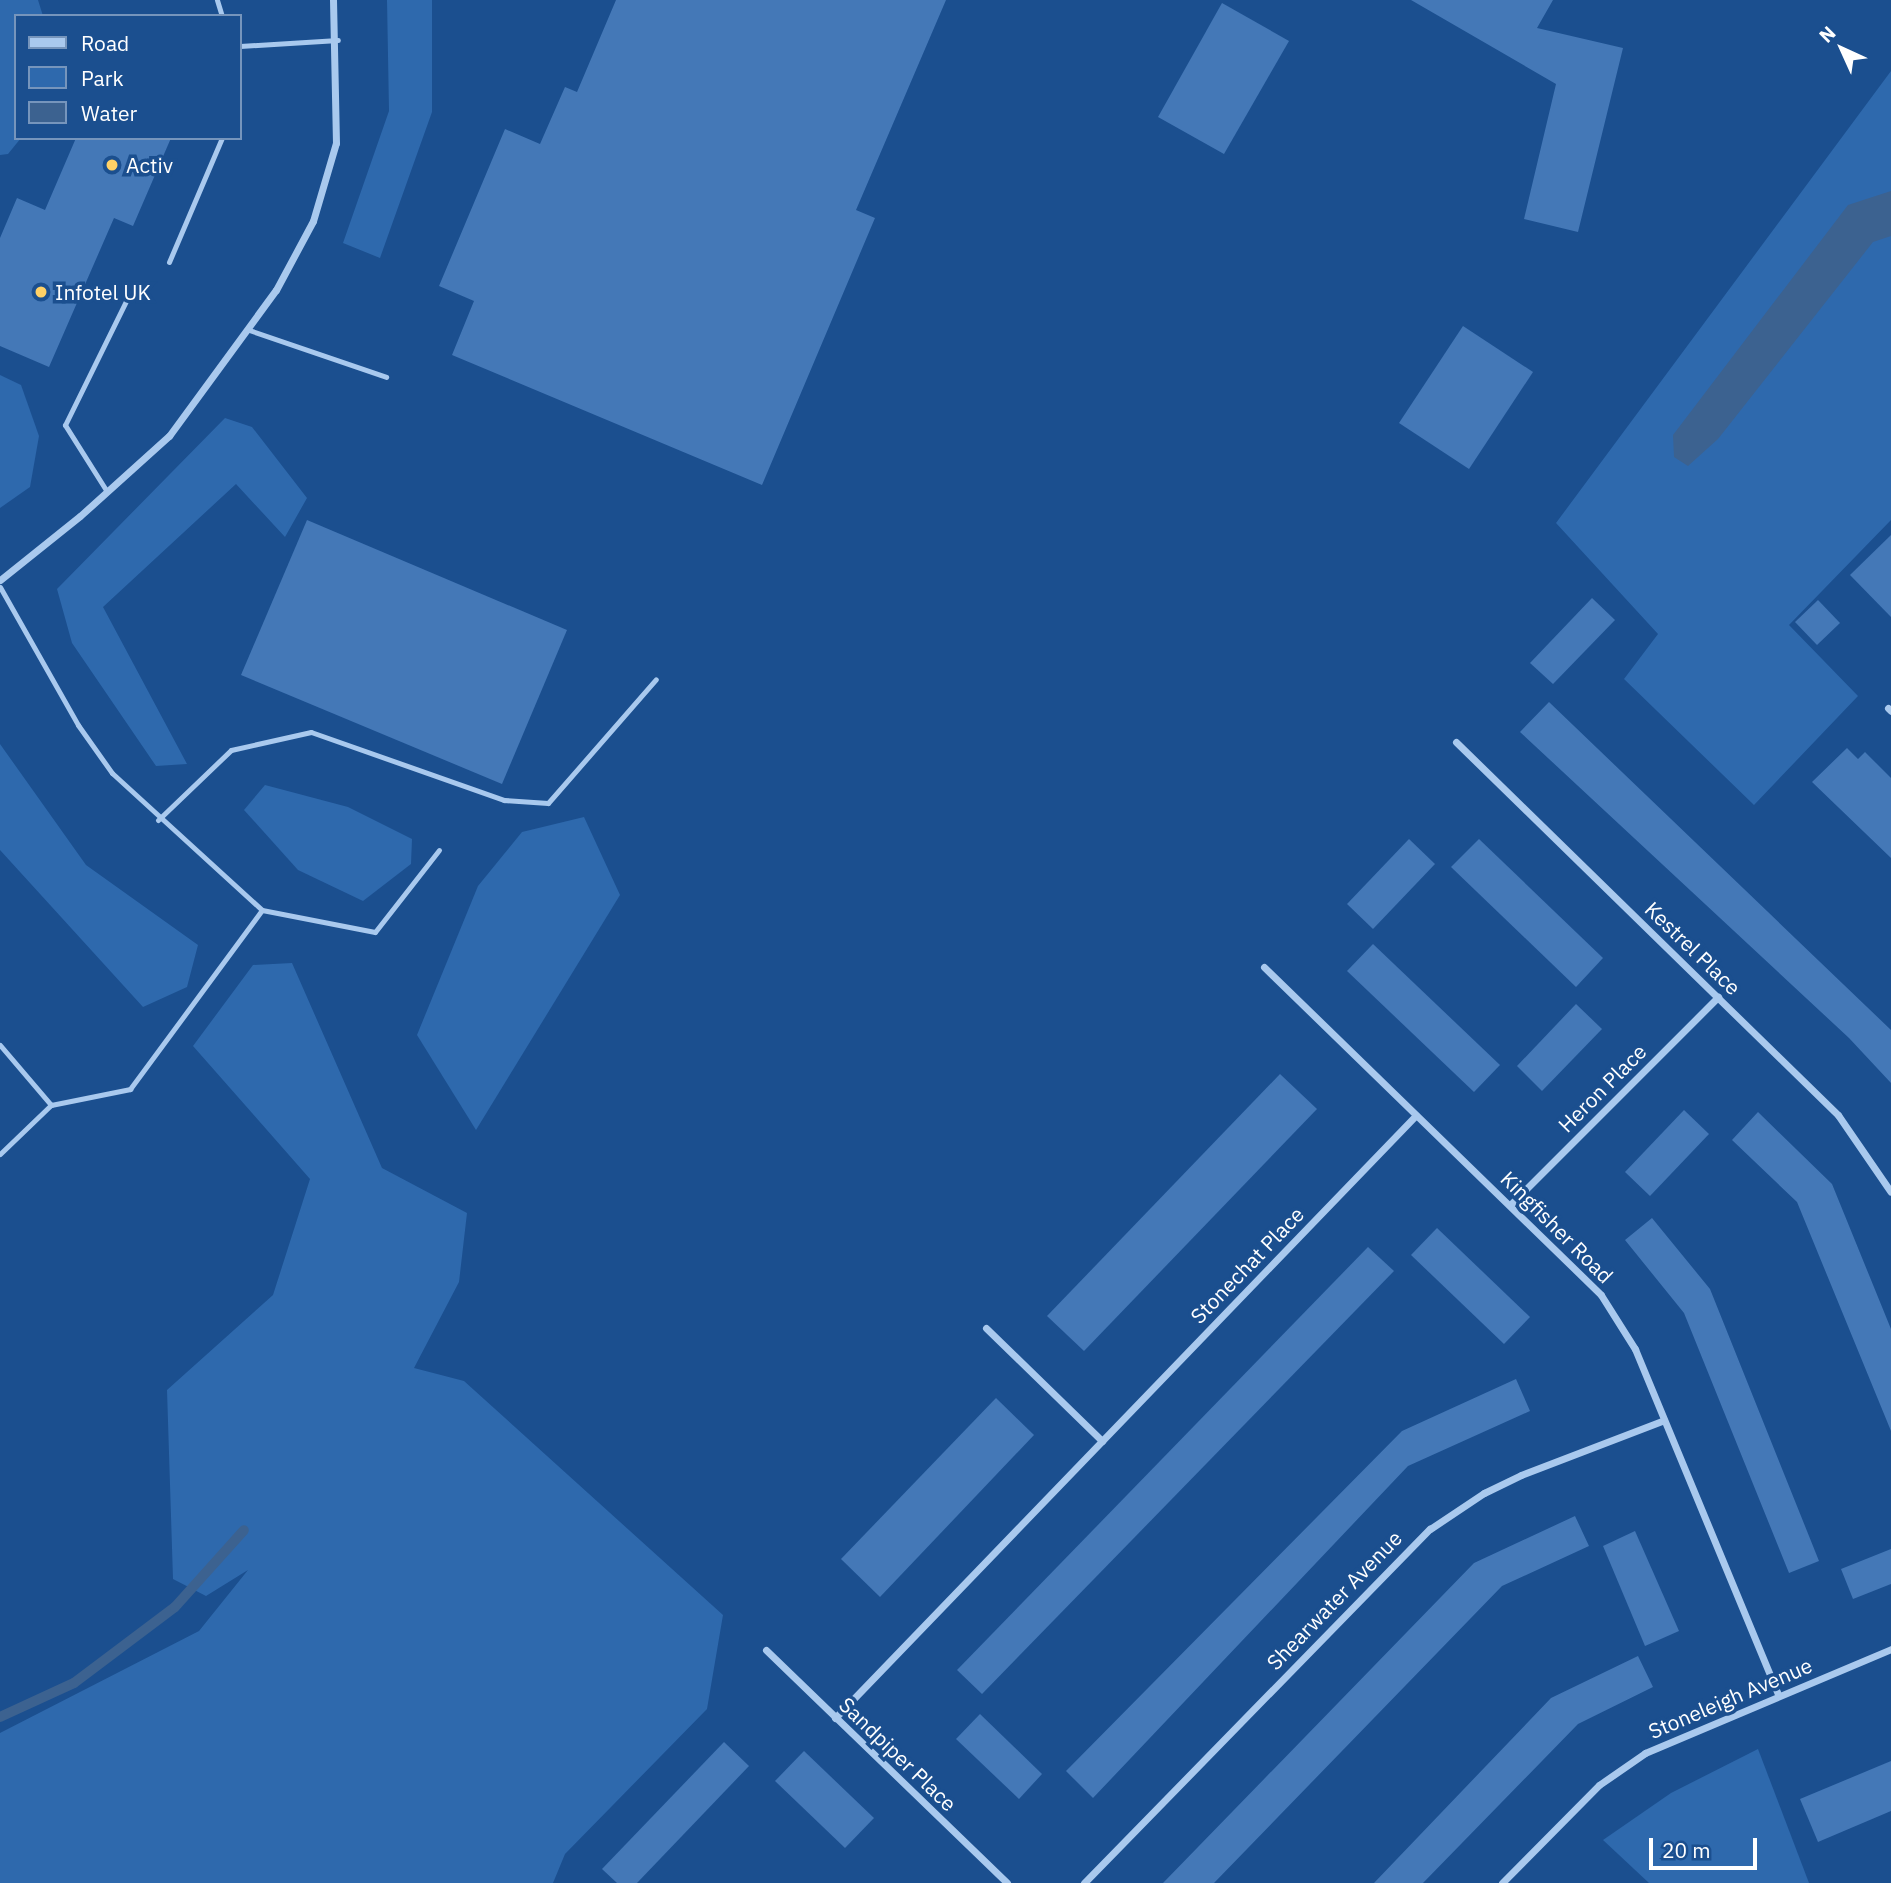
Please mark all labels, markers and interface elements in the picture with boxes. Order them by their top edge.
legend [14,14,242,140]
north arrow [1807,14,1877,84]
text: N [1814,21,1840,48]
text: Road [81,29,129,57]
text: Park [81,64,124,92]
text: Water [81,99,137,127]
place label: Activ [126,152,173,178]
marker: Activ [104,157,120,173]
place label: Infotel UK [55,279,151,305]
marker: Infotel UK [33,284,49,300]
street label: Kestrel Place [1640,896,1746,1000]
street label: Heron Place [1553,1039,1651,1137]
street label: Kingfisher Road [1496,1166,1618,1288]
street label: Stonechat Place [1185,1201,1309,1329]
street label: Shearwater Avenue [1261,1525,1407,1675]
street label: Stoneleigh Avenue [1644,1652,1816,1744]
street label: Sandpiper Place [834,1692,962,1816]
scale bar [1653,1824,1762,1868]
text: 20 m [1662,1836,1711,1864]

